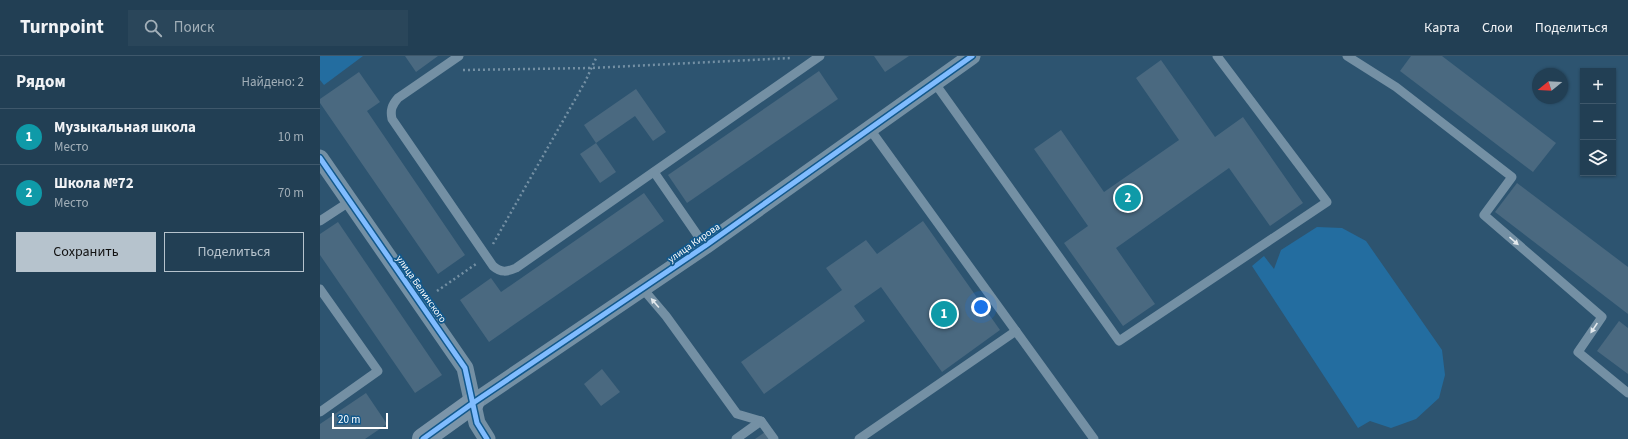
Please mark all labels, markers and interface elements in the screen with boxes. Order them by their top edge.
search box [128,10,408,46]
text: Turnpoint [20,14,104,41]
icon: search [142,17,164,39]
text: Поиск [174,17,214,38]
text: Карта [1424,18,1460,38]
text: Слои [1482,18,1513,38]
text: Поделиться [1535,18,1608,38]
north arrow [1532,68,1568,104]
map controls [1580,68,1616,176]
button: + [1580,68,1616,104]
text: Рядом [16,70,66,94]
text: Найдено: 2 [242,73,304,91]
button: − [1580,104,1616,140]
text: Музыкальная школа [54,117,196,138]
text: 1 [26,128,32,146]
text: 10 m [278,128,304,146]
text: Место [54,138,89,156]
button: layers [1580,140,1616,176]
text: Школа №72 [54,173,134,194]
pin: 2 [1115,183,1141,213]
text: 2 [26,184,32,202]
text: 70 m [278,184,304,202]
text: Место [54,194,89,212]
street label: улица Кирова [665,220,723,266]
button: Сохранить [16,232,156,272]
button: Поделиться [164,232,304,272]
one-way arrow [1508,236,1519,245]
street label: улица Белинского [392,252,450,326]
one-way arrow [650,297,659,308]
your location [971,297,991,317]
pin: 1 [931,299,957,329]
one-way arrow [1590,323,1598,333]
scale bar [332,411,388,430]
text: 20 m [338,412,360,427]

